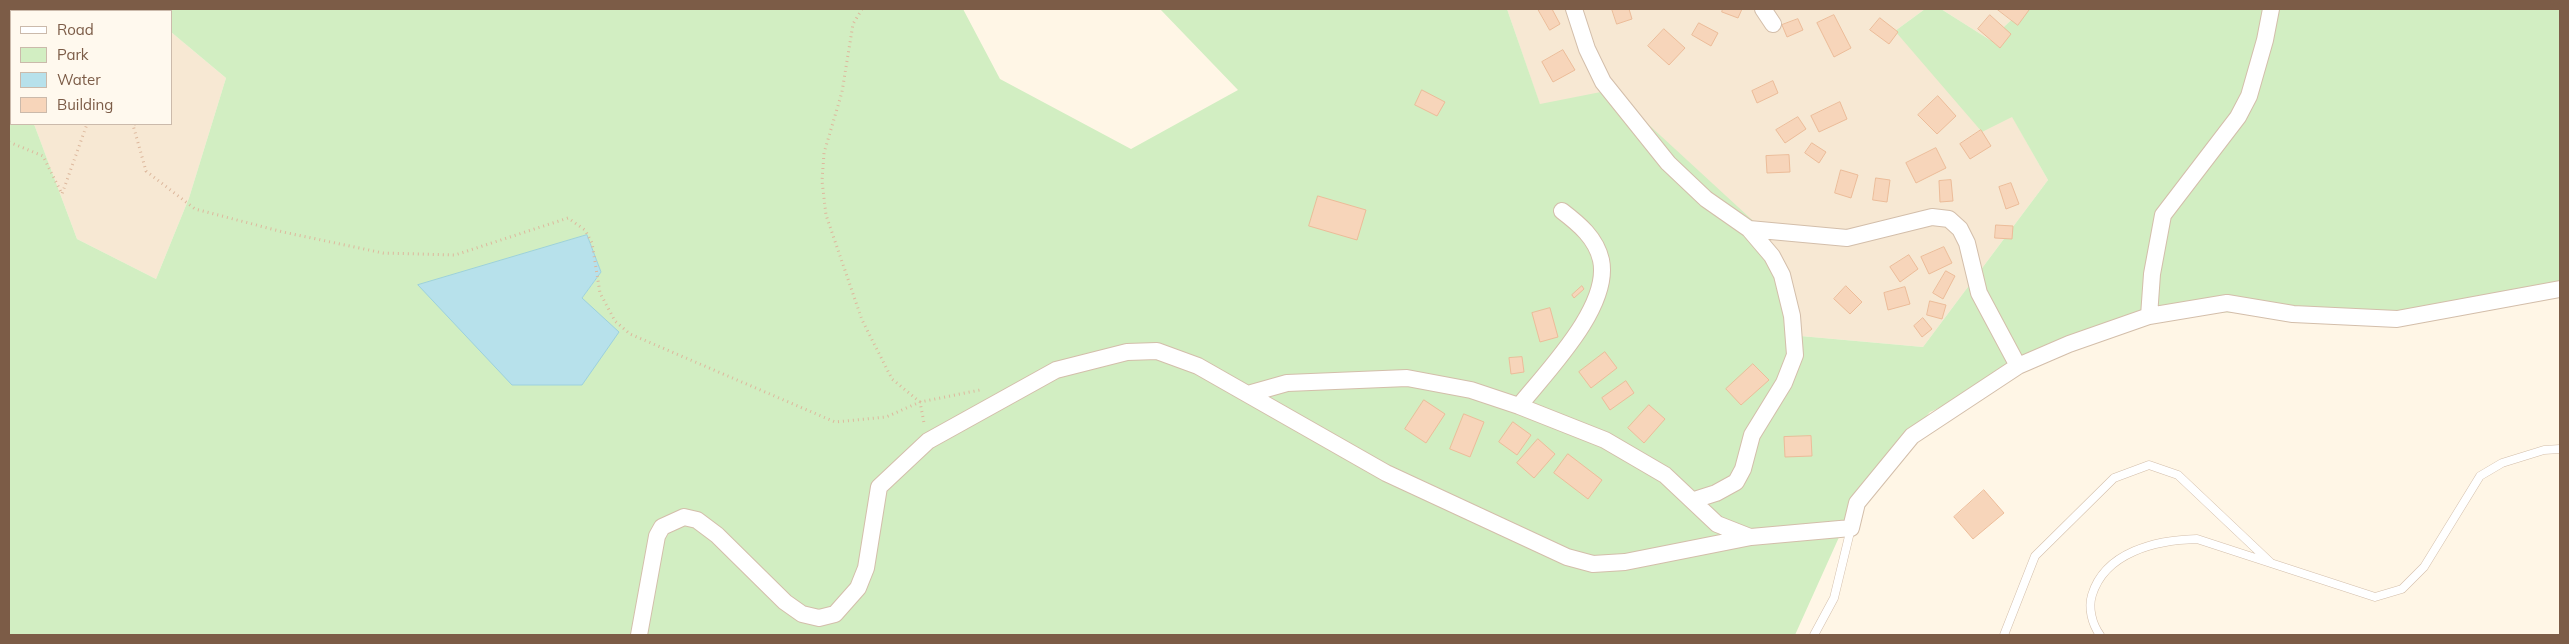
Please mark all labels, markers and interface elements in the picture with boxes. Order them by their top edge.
legend [10,10,172,125]
text: Road [57,20,94,39]
text: Park [57,45,89,64]
text: Water [57,70,101,89]
text: Building [57,95,113,114]

